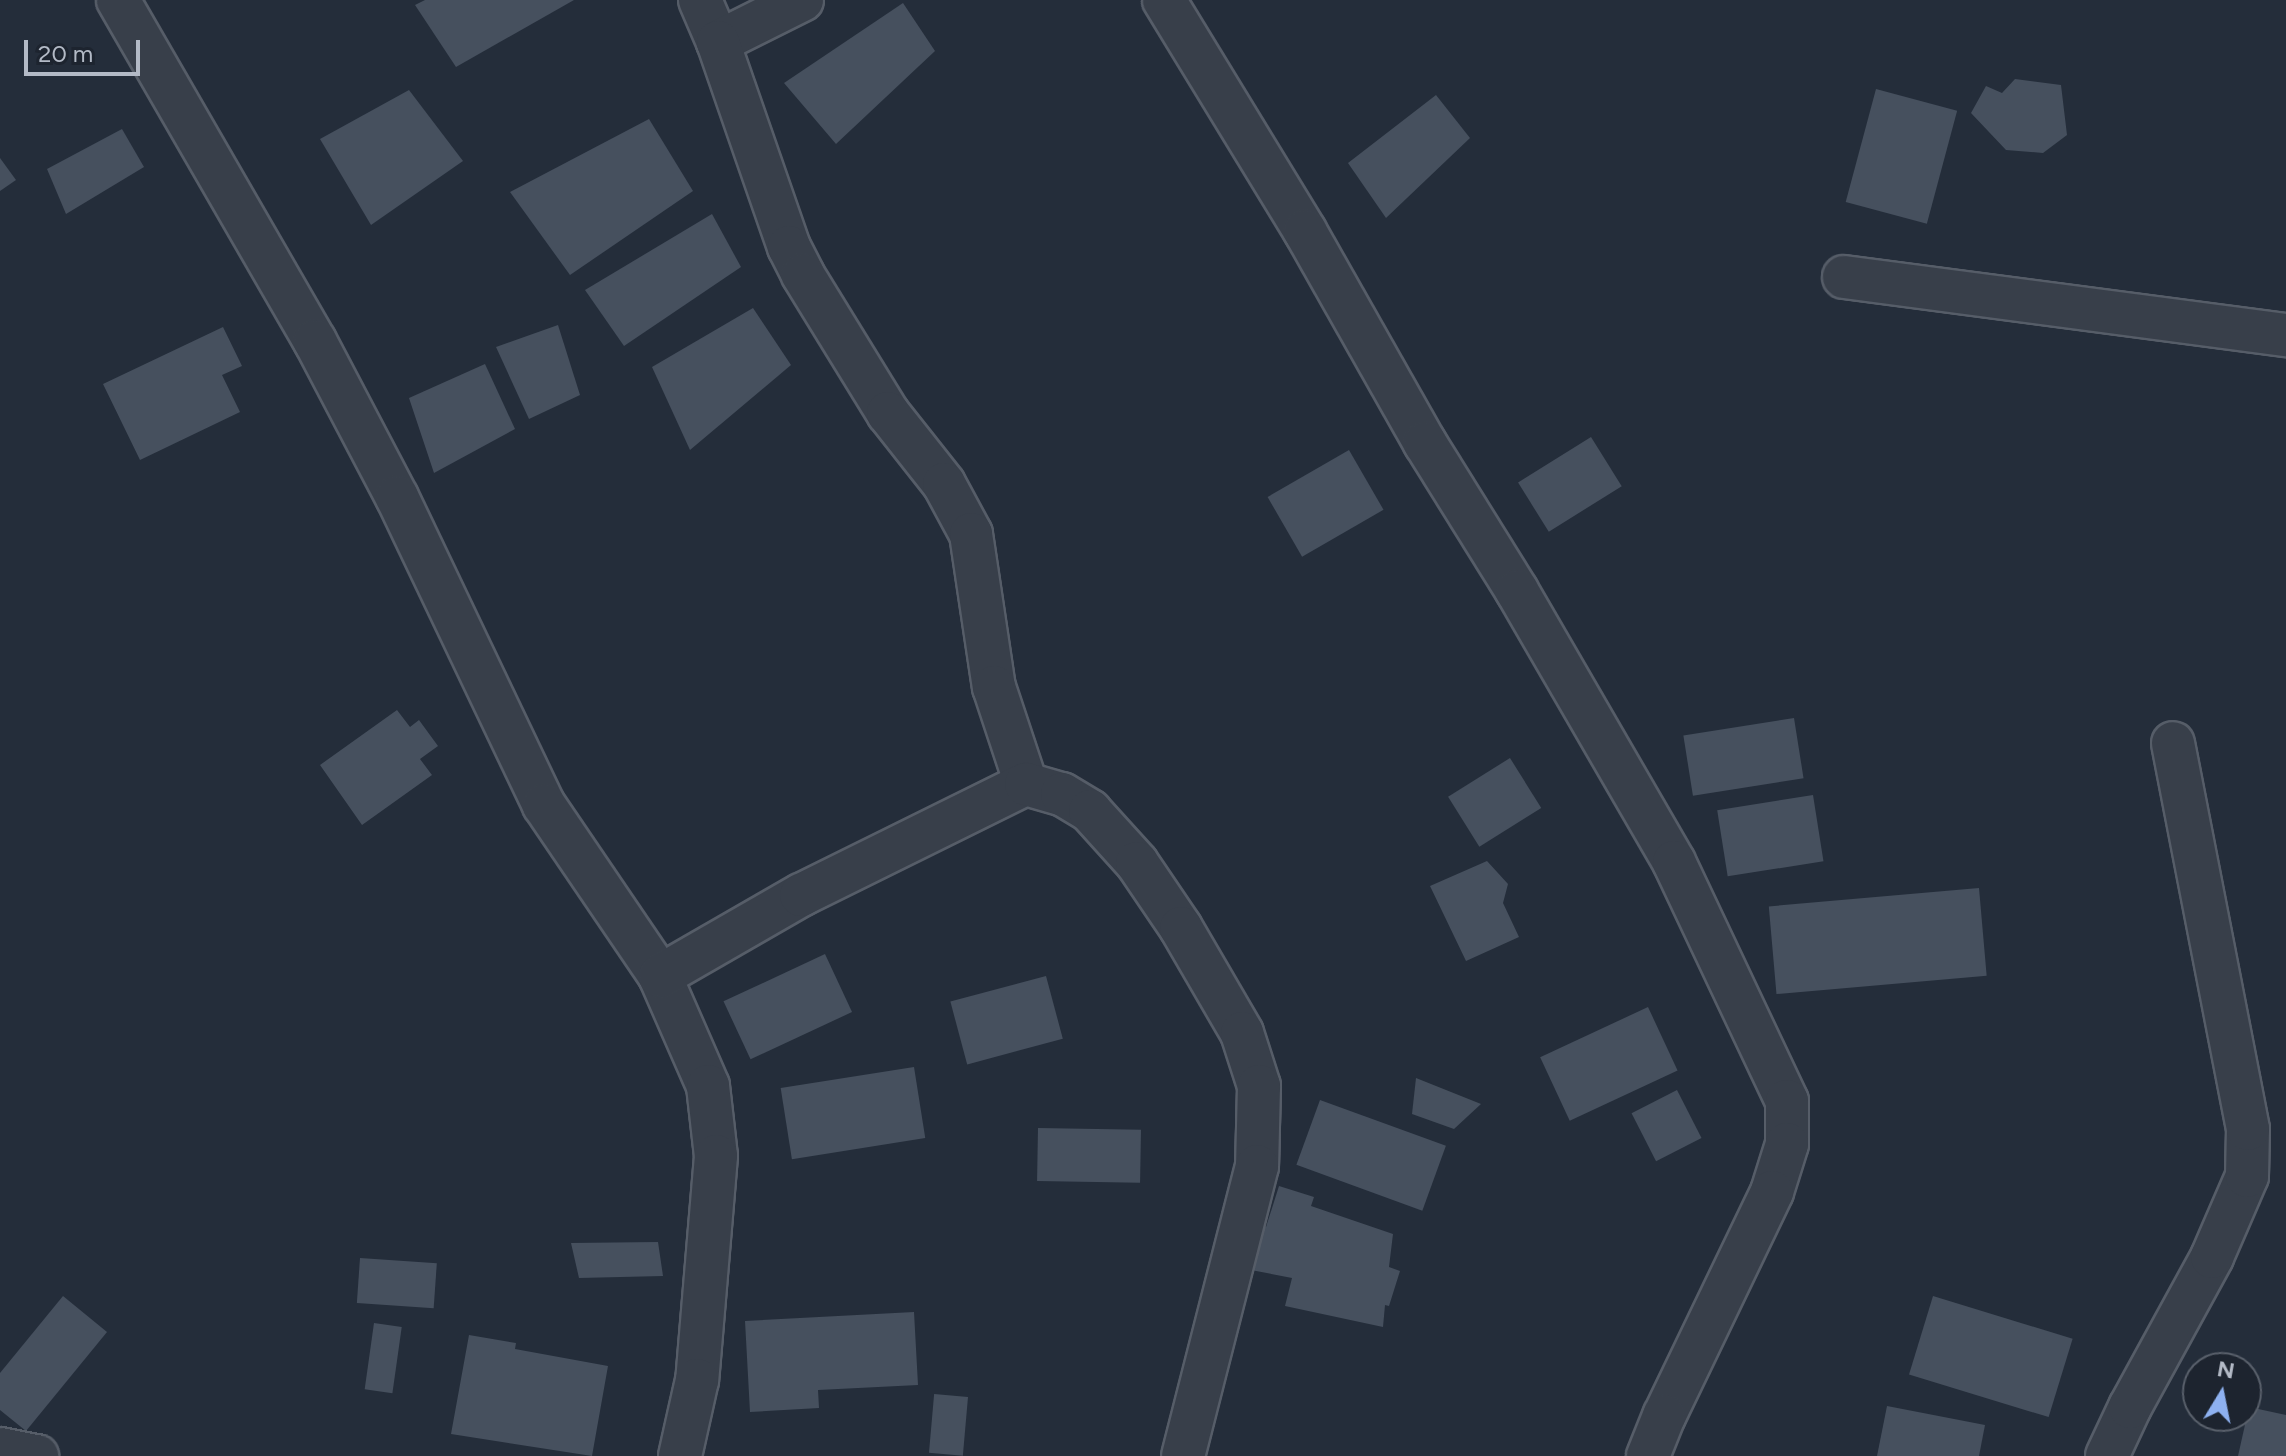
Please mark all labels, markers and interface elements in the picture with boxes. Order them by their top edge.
scale bar [28,24,144,74]
text: 20 m [38,39,93,68]
north arrow [2182,1352,2262,1432]
text: N [2215,1355,2237,1385]

